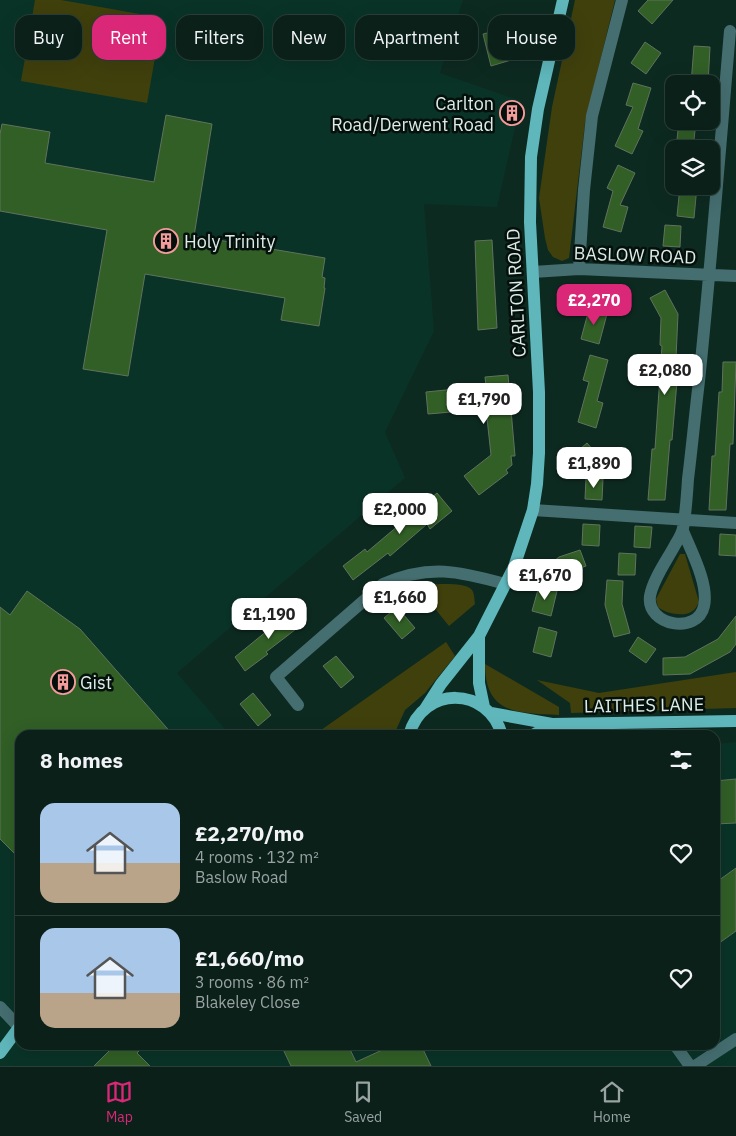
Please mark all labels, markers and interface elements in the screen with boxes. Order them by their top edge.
chip: Buy [15,15,82,60]
chip: Rent [92,15,166,60]
chip: Filters [176,15,263,60]
chip: New [273,15,345,60]
chip: Apartment [355,15,478,60]
chip: House [488,15,575,60]
map controls [665,75,720,195]
button: locate [665,75,720,130]
place label: Carlton Road/Derwent Road [331,92,494,136]
building icon: Carlton Road/Derwent Road [499,100,525,126]
button: layers [665,140,720,195]
building icon: Holy Trinity [153,228,179,254]
street label: CARLTON ROAD [501,228,531,358]
place label: Holy Trinity [184,230,275,253]
street label: BASLOW ROAD [573,241,697,269]
pin: £2,270 [553,284,635,326]
text: £2,270 [568,290,620,310]
pin: £2,080 [624,354,706,396]
text: £2,080 [639,360,691,380]
pin: £1,790 [443,382,525,425]
text: £1,790 [458,389,510,409]
pin: £1,890 [553,446,635,489]
text: £1,890 [568,453,620,473]
pin: £2,000 [359,492,441,535]
text: £2,000 [374,499,426,519]
pin: £1,670 [504,558,586,601]
text: £1,670 [519,565,571,585]
pin: £1,660 [359,580,441,623]
text: £1,660 [374,587,426,607]
pin: £1,190 [228,598,310,640]
text: £1,190 [243,604,295,624]
building icon: Gist [50,669,76,695]
place label: Gist [80,671,112,694]
street label: LAITHES LANE [584,692,704,718]
text: 8 homes [40,746,123,774]
icon: filters [667,746,695,774]
text: £2,270/mo [195,819,304,847]
icon: home [80,823,140,883]
icon: heart [667,839,695,867]
text: 4 rooms · 132 m² [195,847,319,867]
text: Baslow Road [195,867,288,887]
text: £1,660/mo [195,944,304,972]
icon: home [80,948,140,1008]
icon: heart [667,964,695,992]
text: 3 rooms · 86 m² [195,972,309,992]
text: Blakeley Close [195,992,300,1012]
tab: Map [105,1078,133,1126]
tab: Saved [344,1078,382,1126]
tab: Home [593,1078,631,1126]

